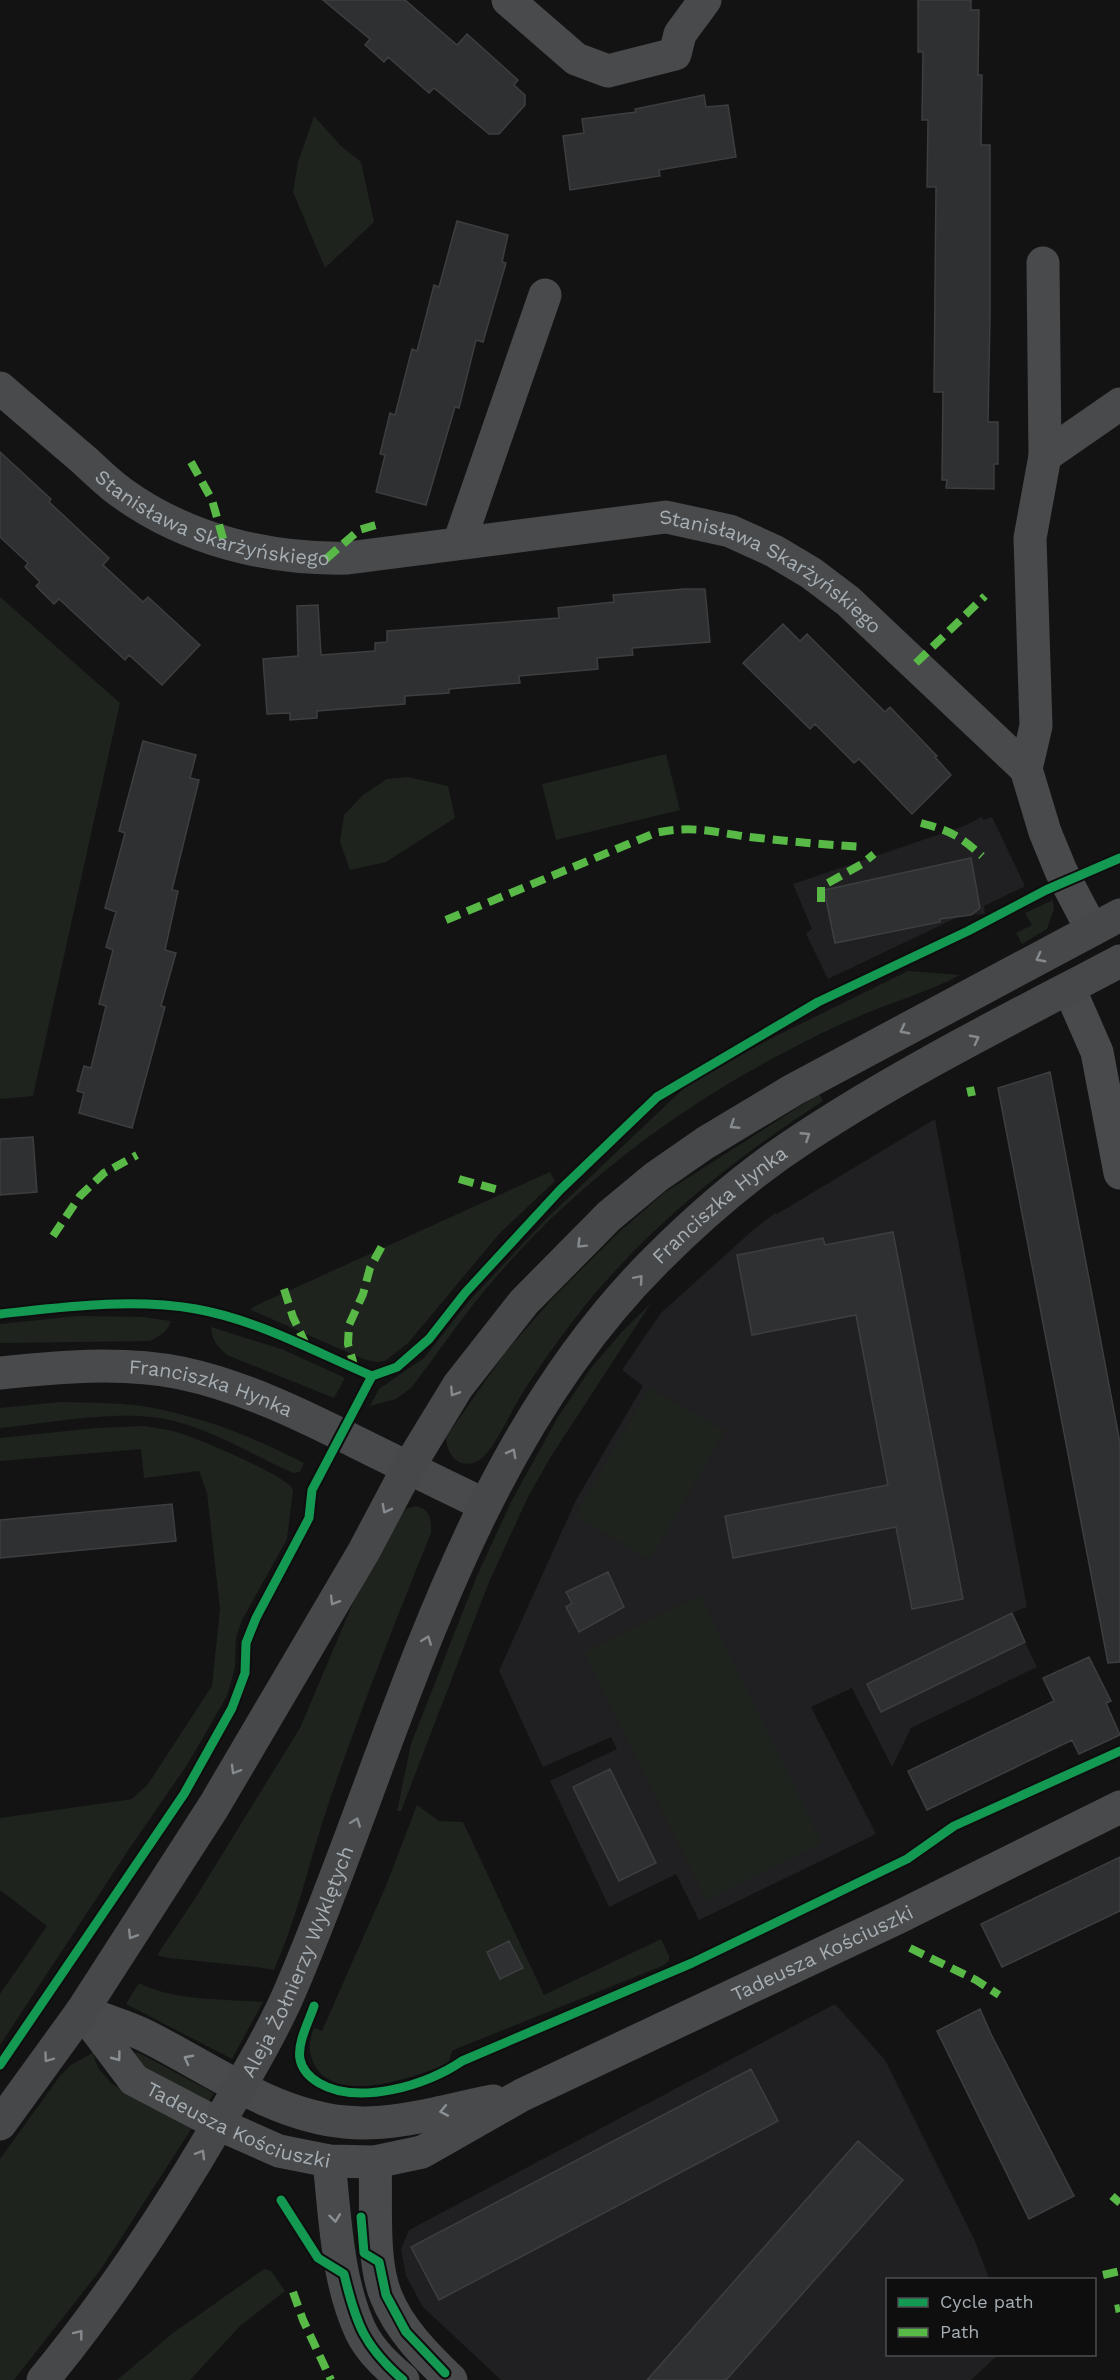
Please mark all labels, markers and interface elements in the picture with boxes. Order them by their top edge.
street label: Stanisława Skarżyńskiego [90,464,330,570]
street label: Stanisława Skarżyńskiego [658,504,887,638]
one-way arrow [1036,951,1046,962]
one-way arrow [900,1023,911,1034]
one-way arrow [968,1035,979,1046]
one-way arrow [730,1117,740,1129]
one-way arrow [800,1132,810,1144]
street label: Franciszka Hynka [647,1141,792,1269]
one-way arrow [577,1238,588,1248]
one-way arrow [632,1275,643,1286]
street label: Franciszka Hynka [128,1355,296,1422]
one-way arrow [450,1386,462,1396]
one-way arrow [505,1449,516,1460]
one-way arrow [382,1503,393,1514]
one-way arrow [329,1595,341,1605]
one-way arrow [420,1636,432,1647]
one-way arrow [231,1764,243,1774]
one-way arrow [349,1817,361,1828]
street label: Aleja Żołnierzy Wyklętych [236,1842,358,2081]
street label: Tadeusza Kościuszki [727,1900,917,2007]
one-way arrow [127,1929,139,1939]
one-way arrow [44,2051,55,2062]
one-way arrow [110,2051,121,2062]
one-way arrow [184,2055,195,2066]
street label: Tadeusza Kościuszki [142,2077,333,2173]
one-way arrow [439,2104,449,2117]
one-way arrow [193,2150,205,2160]
one-way arrow [329,2213,341,2222]
legend [886,2278,1096,2356]
text: Cycle path [940,2291,1034,2312]
text: Path [940,2321,980,2342]
one-way arrow [72,2330,83,2341]

